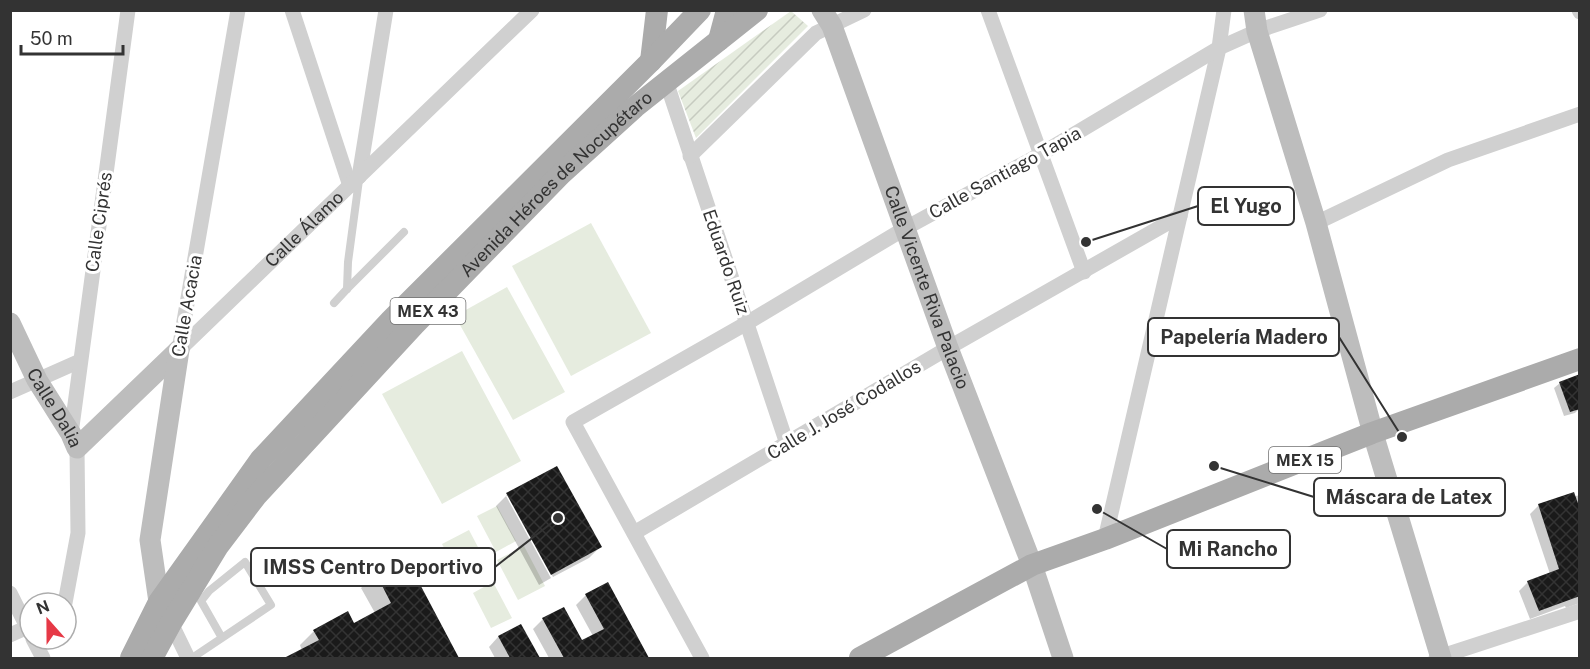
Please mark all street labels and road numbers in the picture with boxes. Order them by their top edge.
street label: Avenida Héroes de Nocupétaro [456,86,656,281]
street label: Calle Santiago Tapia [925,122,1084,223]
street label: Calle Ciprés [81,171,116,273]
street label: Calle Vicente Riva Palacio [880,183,974,392]
street label: Calle Álamo [260,186,348,271]
street label: Eduardo Ruiz [699,206,754,317]
street label: Calle Acacia [167,253,206,359]
road number: MEX 43 [390,298,466,324]
street label: Calle J. José Codallos [763,355,924,464]
street label: Calle Dalia [23,365,87,451]
road number: MEX 15 [1269,447,1341,473]

